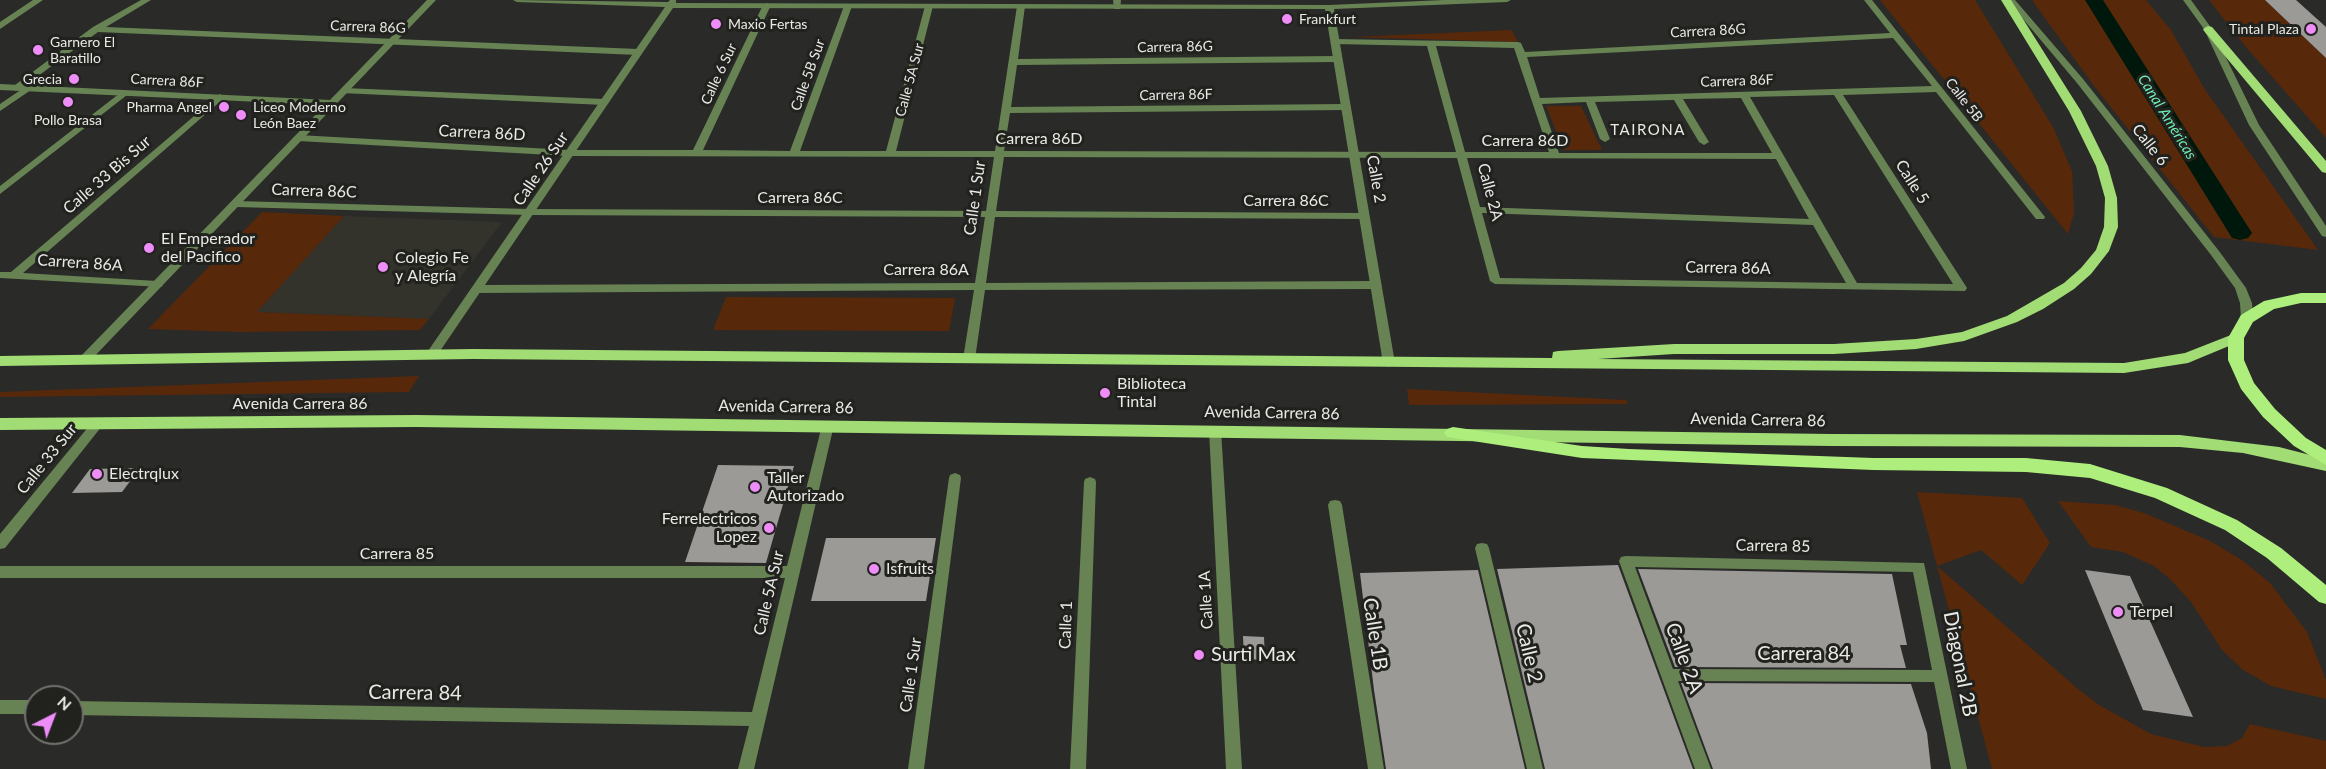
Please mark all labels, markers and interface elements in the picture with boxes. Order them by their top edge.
place label: Frankfurt [1299,11,1356,27]
marker: Frankfurt [1280,12,1294,26]
place label: Maxio Fertas [728,16,807,32]
street label: Carrera 86G [330,17,406,37]
marker: Maxio Fertas [709,17,723,31]
street label: Carrera 86G [1670,21,1746,41]
place label: Tintal Plaza [2229,21,2299,37]
marker: Tintal Plaza [2304,22,2318,36]
place label: Garnero El Baratillo [50,34,115,66]
street label: Calle 5B Sur [787,37,829,113]
street label: Carrera 86G [1137,38,1213,56]
street label: Calle 6 Sur [697,41,741,107]
street label: Calle 5A Sur [892,41,928,119]
marker: Garnero El Baratillo [31,43,45,57]
place label: Grecia [23,71,62,87]
street label: Carrera 86F [130,71,204,91]
street label: Carrera 86F [1700,71,1774,91]
water label: Canal Américas [2134,71,2200,163]
marker: Grecia [67,72,81,86]
street label: Calle 5B [1942,75,1986,125]
street label: Carrera 86F [1139,86,1213,104]
marker: Pollo Brasa [61,95,75,109]
place label: Pharma Angel [127,99,212,115]
place label: Liceo Moderno León Baez [253,99,346,132]
marker: Pharma Angel [217,100,231,114]
marker: Liceo Moderno León Baez [234,108,248,122]
place label: Pollo Brasa [34,112,102,128]
street label: Calle 6 [2128,120,2172,170]
street label: Carrera 86D [438,121,526,145]
district label: TAIRONA [1610,121,1686,139]
street label: Calle 26 Sur [509,129,573,209]
street label: Carrera 86D [996,129,1082,149]
street label: Carrera 86D [1482,131,1568,151]
street label: Calle 33 Bis Sur [59,132,155,218]
street label: Calle 2 [1362,154,1390,204]
street label: Calle 5 [1891,157,1933,207]
street label: Calle 1 Sur [960,159,990,237]
street label: Calle 2A [1473,161,1507,223]
street label: Carrera 86C [271,180,357,202]
street label: Carrera 86C [757,188,843,208]
street label: Carrera 86C [1243,191,1329,211]
place label: El Emperador del Pacifico [161,229,255,267]
marker: El Emperador del Pacifico [142,241,156,255]
place label: Colegio Fe y Alegría [395,248,469,286]
street label: Carrera 86A [37,250,123,276]
street label: Carrera 86A [1685,258,1771,278]
marker: Colegio Fe y Alegría [376,260,390,274]
street label: Carrera 86A [883,260,969,280]
place label: Biblioteca Tintal [1117,374,1186,412]
marker: Biblioteca Tintal [1098,386,1112,400]
street label: Avenida Carrera 86 [232,394,368,414]
street label: Avenida Carrera 86 [718,396,854,418]
street label: Avenida Carrera 86 [1204,402,1340,424]
street label: Avenida Carrera 86 [1690,409,1826,431]
street label: Calle 33 Sur [13,420,81,498]
place label: Electrqlux [109,464,179,484]
marker: Electrqlux [90,467,104,481]
place label: Taller Autorizado [767,468,844,506]
marker: Taller Autorizado [748,480,762,494]
place label: Ferrelectricos Lopez [662,509,757,547]
marker: Ferrelectricos Lopez [762,521,776,535]
street label: Carrera 85 [1735,536,1811,556]
street label: Carrera 85 [360,544,434,564]
street label: Calle 5A Sur [750,549,788,637]
place label: Isfruits [886,559,934,579]
marker: Isfruits [867,562,881,576]
street label: Calle 1A [1195,570,1217,630]
street label: Calle 1B [1357,596,1393,672]
street label: Calle 1 [1056,601,1076,649]
place label: Terpel [2130,602,2173,622]
marker: Terpel [2111,605,2125,619]
street label: Diagonal 2B [1938,609,1982,719]
street label: Calle 2A [1660,619,1708,697]
street label: Calle 2 [1511,621,1547,685]
street label: Calle 1 Sur [896,636,926,714]
street label: Carrera 84 [1757,642,1851,666]
place label: Surti Max [1211,643,1296,667]
marker: Surti Max [1192,648,1206,662]
street label: Carrera 84 [368,680,462,706]
north arrow [24,685,84,745]
text: N [54,692,76,714]

